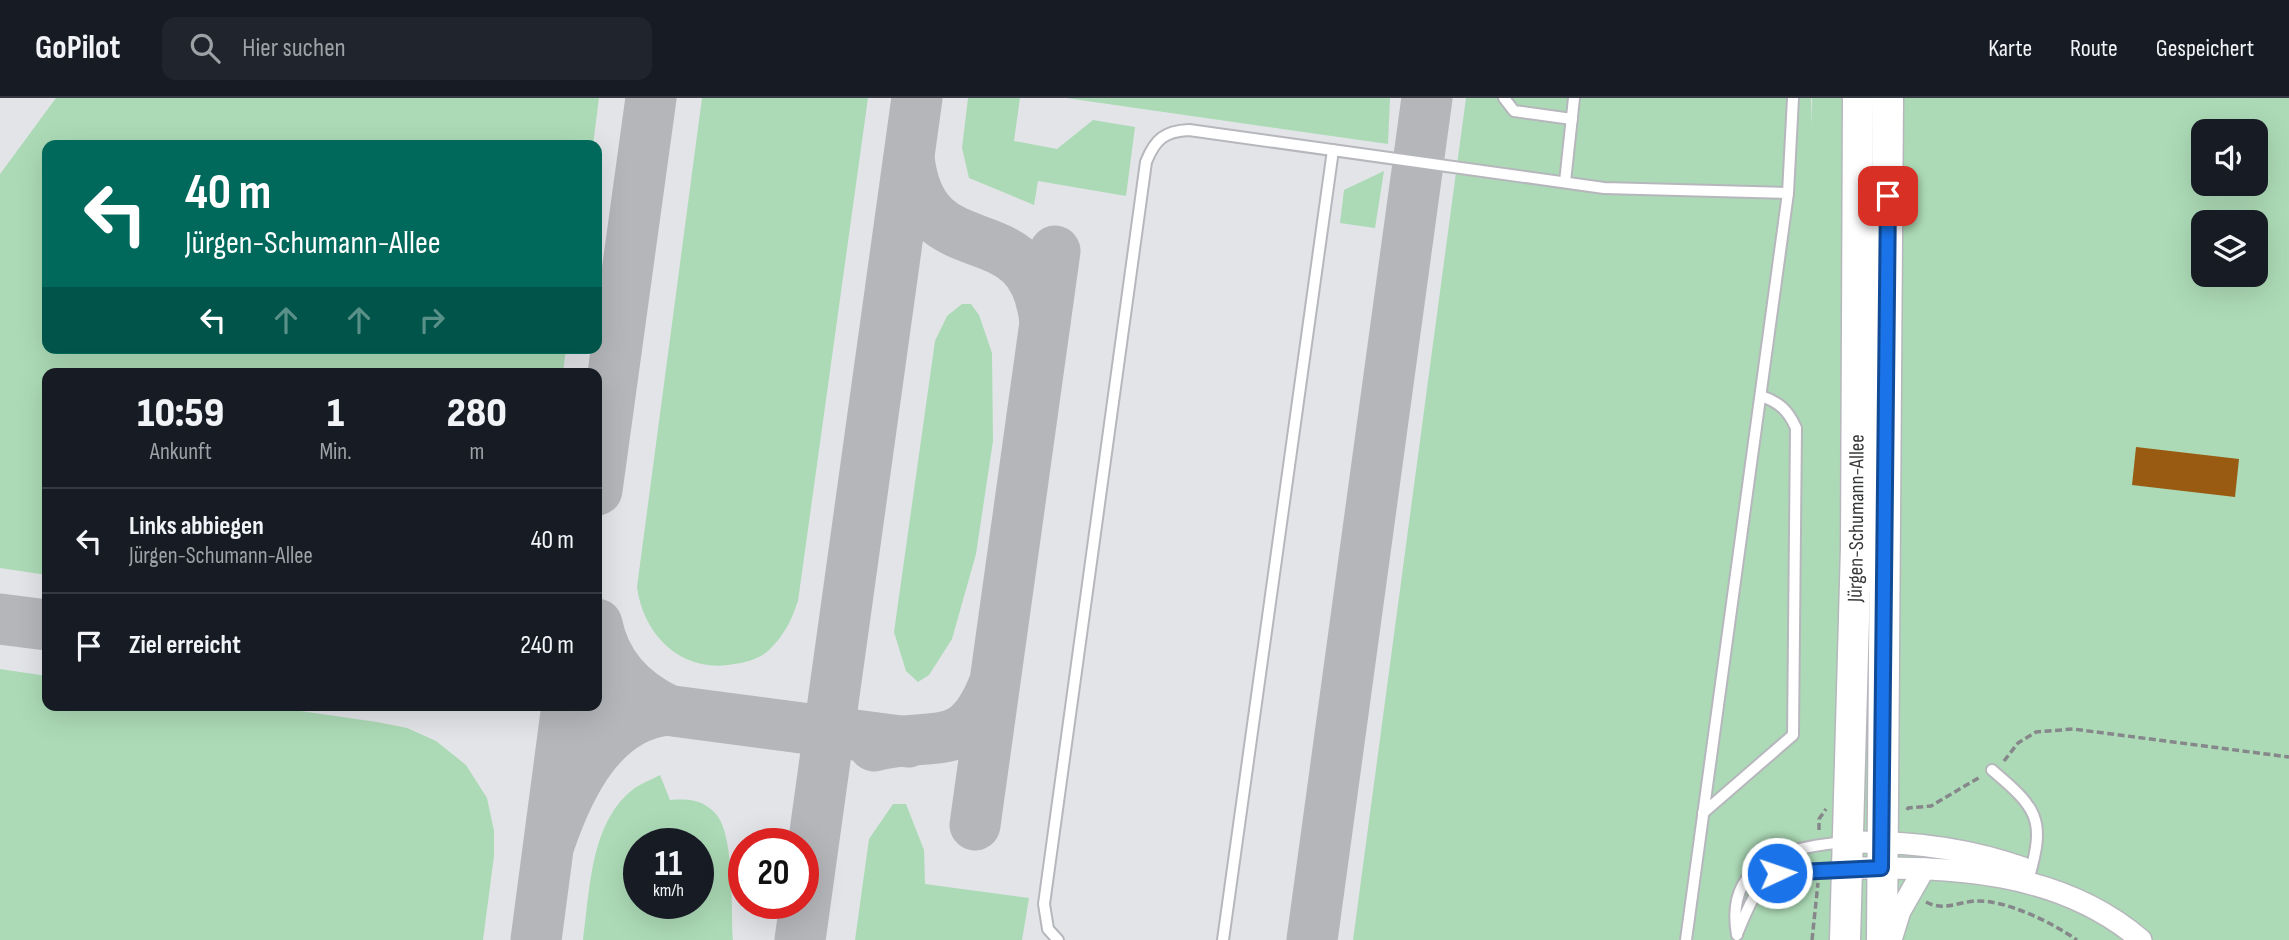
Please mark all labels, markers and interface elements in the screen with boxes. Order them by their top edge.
search box [162,17,652,80]
text: GoPilot [35,28,120,68]
icon: search [186,29,224,67]
text: Hier suchen [242,33,346,64]
text: Karte [1988,34,2032,63]
text: Route [2070,34,2118,63]
text: Gespeichert [2156,34,2254,63]
map controls [2191,119,2268,287]
button: sound [2191,119,2268,196]
text: 40 m [185,164,271,223]
pin [1858,166,1918,226]
icon: left [70,168,161,259]
icon: arrive [1869,177,1907,215]
button: layers [2191,210,2268,287]
text: Jürgen-Schumann-Allee [185,224,441,263]
icon: left [194,301,232,339]
icon: ahead [267,301,305,339]
icon: ahead [340,301,378,339]
icon: right [413,301,451,339]
text: 10:59 [137,388,224,439]
text: 1 [327,388,344,439]
text: 280 [447,388,507,439]
street label: Jürgen-Schumann-Allee [1842,434,1870,603]
text: Ankunft [150,438,212,466]
text: Min. [319,438,352,466]
text: m [469,438,484,466]
text: Links abbiegen [129,511,264,542]
icon: left [70,522,108,560]
text: 40 m [531,525,574,556]
text: Jürgen-Schumann-Allee [129,542,313,570]
icon: arrive [70,627,108,665]
text: Ziel erreicht [129,630,241,661]
text: 240 m [520,630,574,661]
speed limit sign: 20 [728,828,819,919]
position arrow [1740,836,1814,910]
text: 11 [655,843,682,886]
text: km/h [653,880,684,901]

